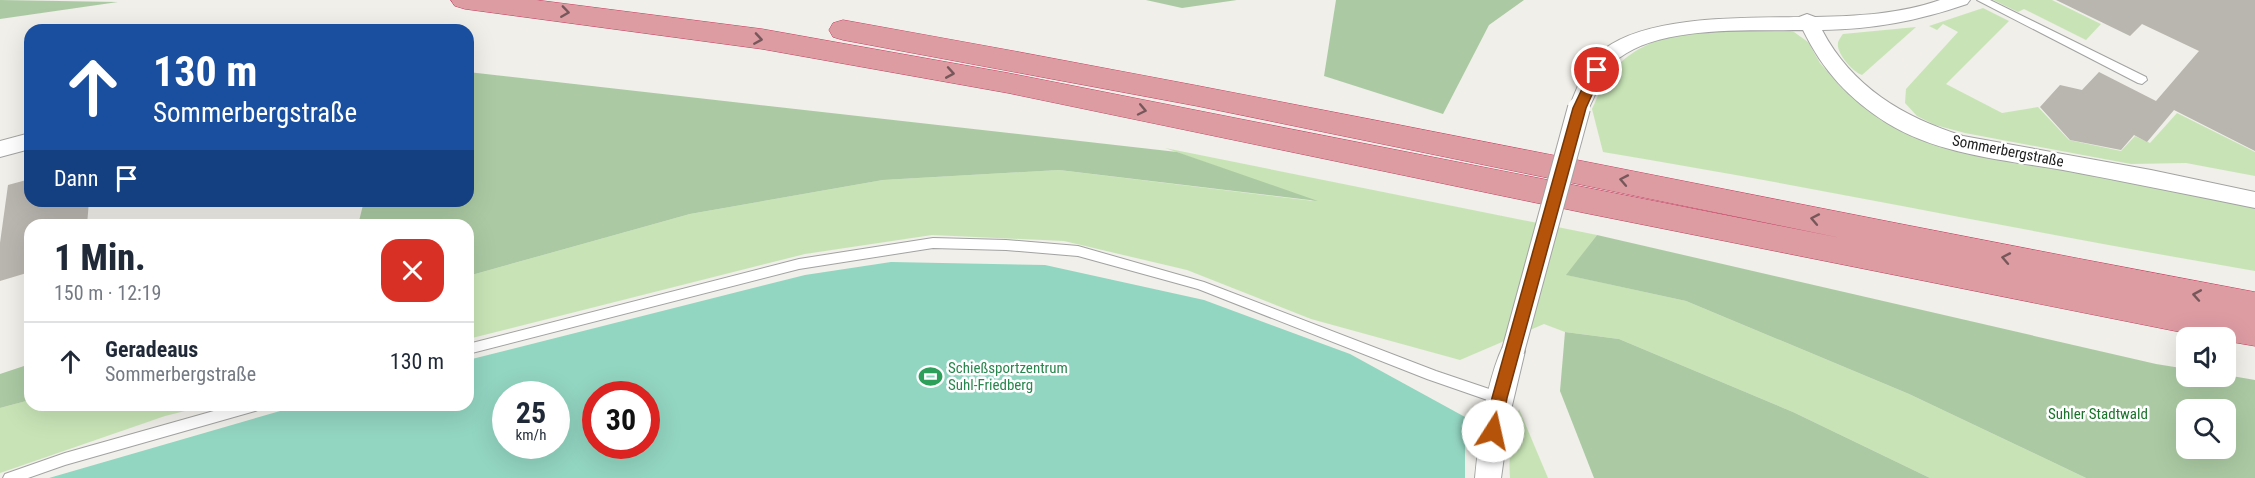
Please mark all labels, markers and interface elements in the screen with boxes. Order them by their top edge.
one-way arrow [560,5,570,18]
one-way arrow [754,32,763,44]
pin [1571,44,1622,95]
text: 130 m [153,47,258,96]
icon: ahead [54,48,132,126]
icon: arrive [1580,53,1613,86]
one-way arrow [945,66,955,79]
text: Sommerbergstraße [153,97,357,129]
one-way arrow [1136,103,1146,116]
street label: Sommerbergstraße [1951,131,2065,171]
icon: arrive [110,162,143,195]
text: Dann [54,166,98,191]
one-way arrow [1619,174,1629,187]
one-way arrow [1810,213,1820,226]
text: 1 Min. [54,237,146,279]
button: close [381,239,444,302]
one-way arrow [2001,252,2011,265]
text: 150 m · 12:19 [54,281,161,305]
one-way arrow [2193,289,2203,302]
map controls [2176,327,2236,459]
button: sound [2176,327,2236,387]
text: Geradeaus [105,337,198,362]
icon: ahead [54,345,87,378]
text: 130 m [390,349,444,374]
place label: Schießsportzentrum Suhl-Friedberg [948,359,1068,394]
text: Sommerbergstraße [105,362,256,386]
sports icon: Schießsportzentrum Suhl-Friedberg [917,364,943,390]
speed limit sign: 30 [582,381,660,459]
text: 25 [516,395,546,430]
position arrow [1461,399,1525,463]
button: search [2176,399,2236,459]
park label: Suhler Stadtwald [2048,405,2148,423]
text: km/h [516,426,546,444]

